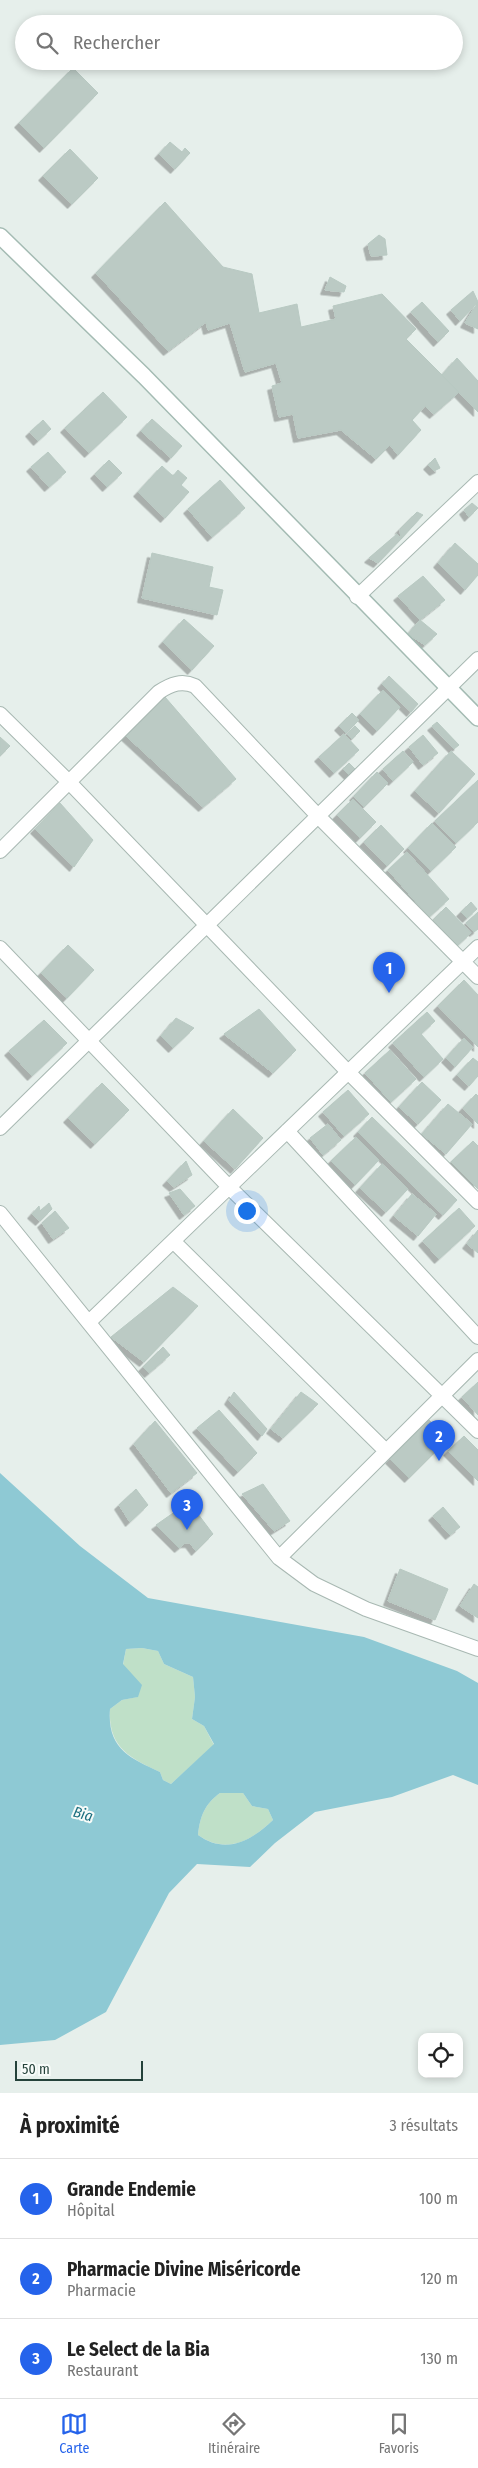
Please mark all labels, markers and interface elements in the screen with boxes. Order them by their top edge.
search box [15,15,463,70]
icon: search [33,29,61,57]
text: Rechercher [73,31,160,54]
pin: 1 [373,952,405,993]
your location [234,1198,260,1224]
pin: 2 [423,1420,455,1461]
pin: 3 [171,1489,203,1530]
water label: Bia [71,1803,95,1825]
map controls [418,2033,463,2078]
button: locate [418,2033,463,2078]
scale bar [15,2058,142,2081]
text: 50 m [22,2061,50,2078]
text: À proximité [20,2113,120,2139]
text: 3 résultats [390,2116,458,2135]
text: Grande Endemie [67,2178,196,2201]
text: 1 [33,2189,39,2208]
text: 100 m [419,2189,458,2208]
text: Hôpital [67,2201,115,2220]
text: Pharmacie Divine Miséricorde [67,2258,301,2281]
text: 2 [32,2269,40,2288]
text: 120 m [420,2269,458,2288]
text: Pharmacie [67,2281,136,2300]
text: Le Select de la Bia [67,2338,210,2361]
text: 3 [32,2349,40,2368]
text: 130 m [420,2349,458,2368]
text: Restaurant [67,2361,138,2380]
tab: Carte [59,2410,89,2457]
tab: Itinéraire [208,2410,260,2457]
tab: Favoris [379,2410,419,2457]

